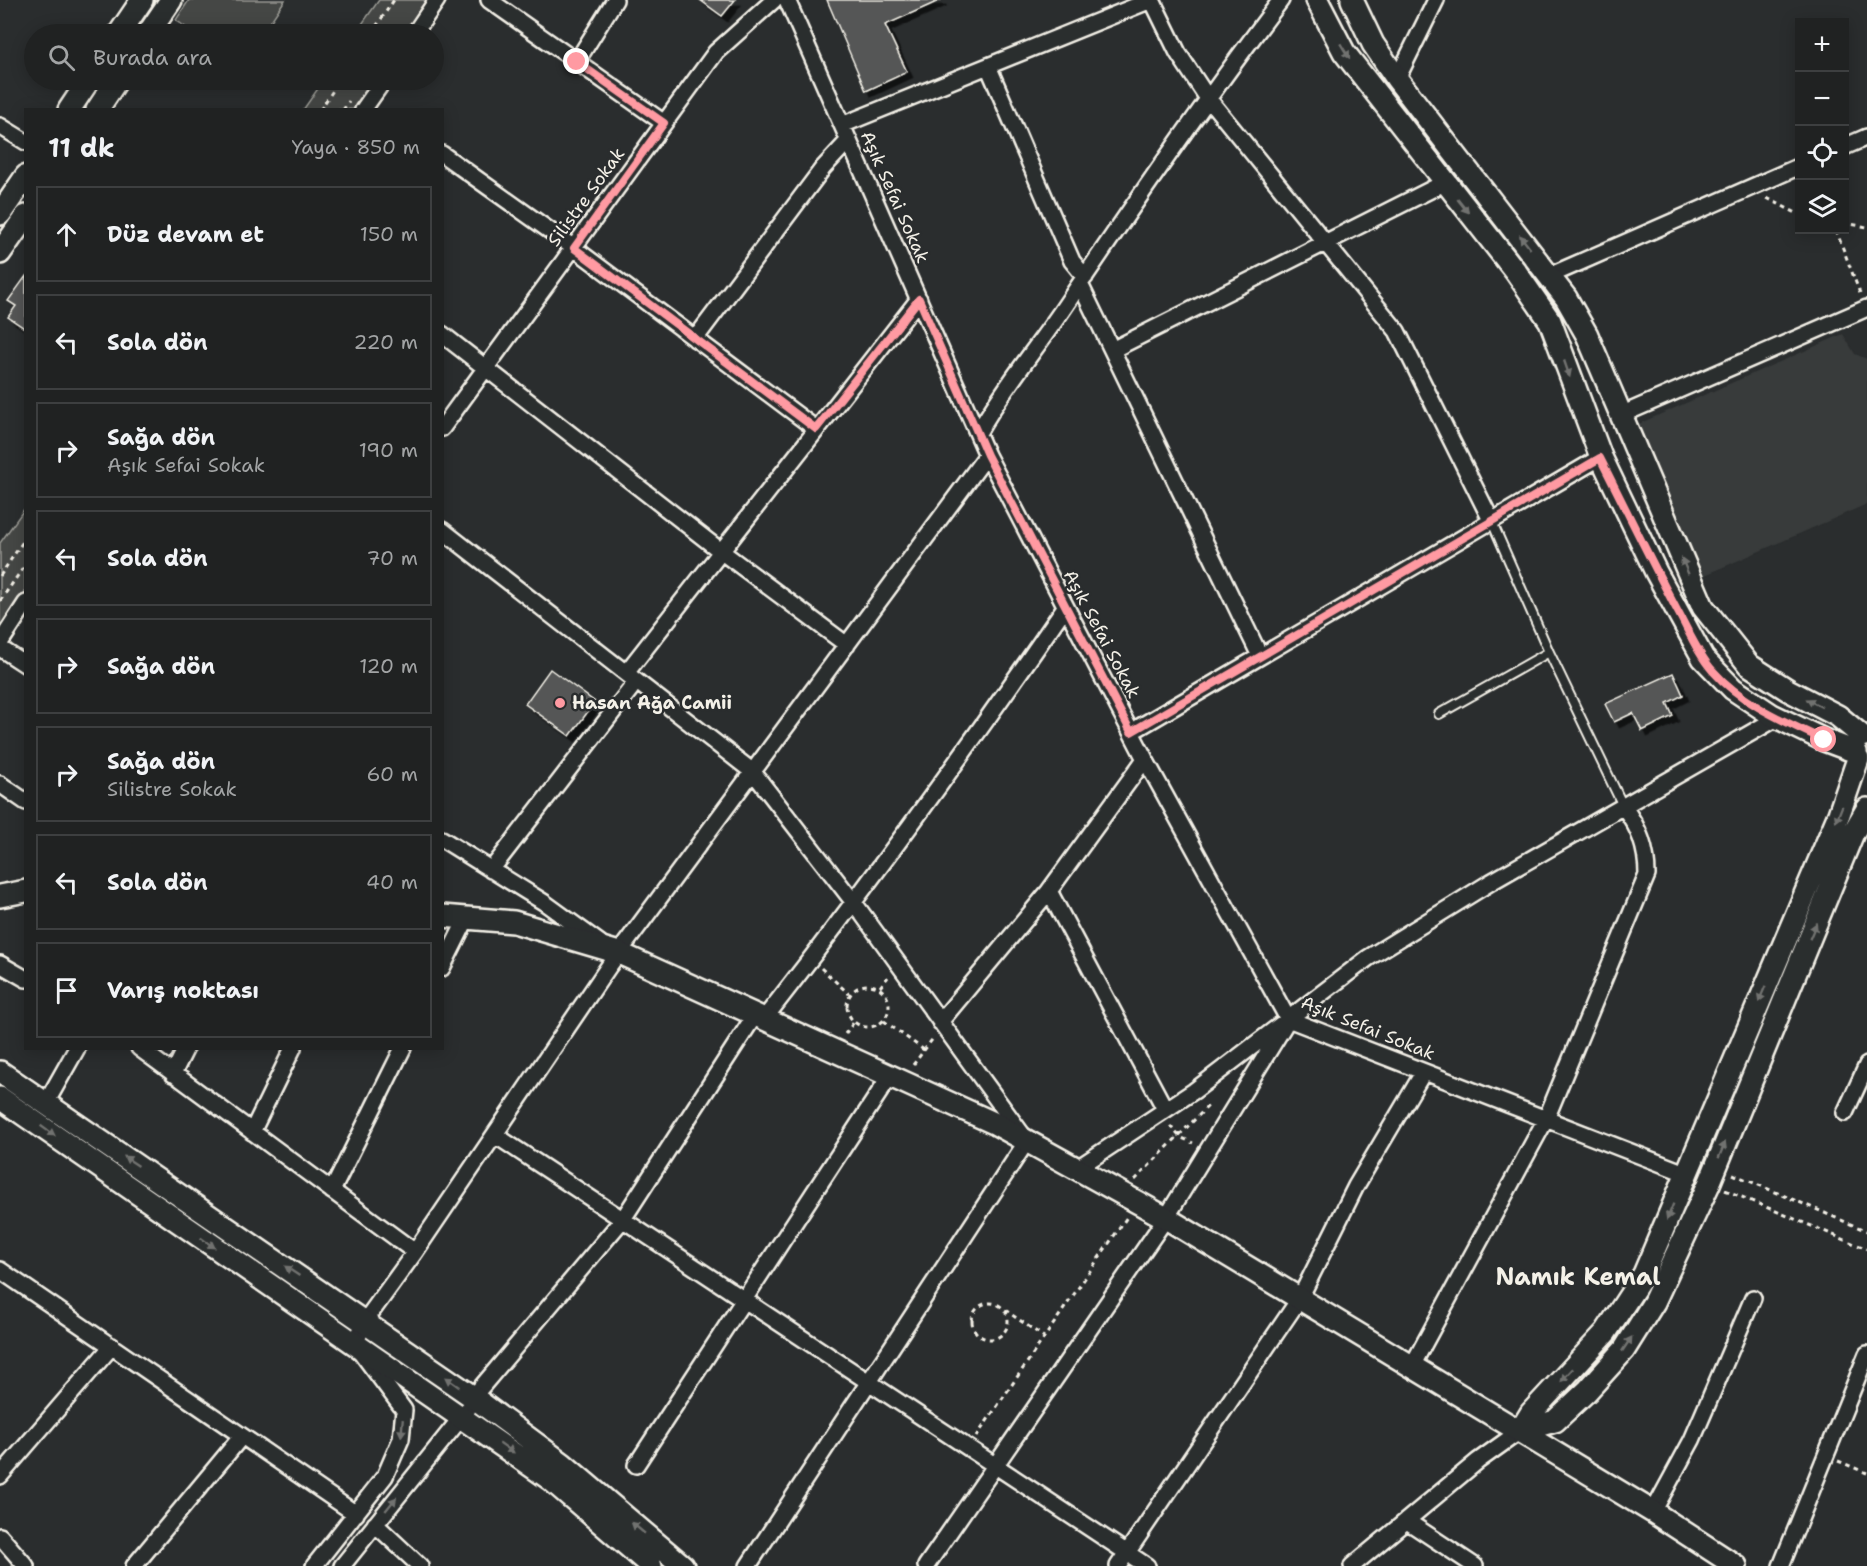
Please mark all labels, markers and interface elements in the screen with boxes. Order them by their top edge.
map controls [1795,18,1849,234]
button: + [1795,18,1849,72]
search box [24,24,444,90]
icon: search [45,41,78,74]
text: Burada ara [93,43,212,72]
one-way arrow [1339,43,1350,59]
route end [563,48,589,74]
button: − [1795,72,1849,126]
button: locate [1795,126,1849,180]
street label: Aşık Sefai Sokak [855,127,935,267]
text: 11 dk [48,130,115,165]
text: Yaya · 850 m [291,134,420,160]
street label: Silistre Sokak [542,143,630,251]
button: layers [1795,180,1849,234]
one-way arrow [1456,199,1468,214]
icon: ahead [50,218,83,251]
text: Düz devam et [107,220,264,249]
text: 150 m [360,221,418,247]
one-way arrow [1518,234,1531,250]
icon: left [50,326,83,359]
text: Sola dön [107,328,208,357]
text: 220 m [354,329,418,355]
one-way arrow [1562,360,1572,378]
text: Sağa dön [107,423,215,452]
icon: right [50,434,83,467]
text: 190 m [359,437,418,463]
text: Aşık Sefai Sokak [107,452,265,478]
icon: left [50,542,83,575]
text: Sola dön [107,544,208,573]
text: 70 m [366,545,418,571]
one-way arrow [1680,556,1690,574]
street label: Aşık Sefai Sokak [1058,565,1146,703]
icon: right [50,650,83,683]
text: Sağa dön [107,652,215,681]
text: 120 m [359,653,418,679]
place label: Hasan Ağa Camii [572,691,732,715]
marker: Hasan Ağa Camii [553,696,567,710]
one-way arrow [1806,699,1823,708]
route start [1810,726,1836,752]
text: Sağa dön [107,747,215,776]
icon: right [50,758,83,791]
text: 60 m [366,761,418,787]
text: Silistre Sokak [107,776,237,802]
one-way arrow [1834,805,1843,823]
icon: left [50,866,83,899]
text: Sola dön [107,868,208,897]
text: 40 m [366,869,418,895]
one-way arrow [1808,922,1818,940]
icon: arrive [50,974,83,1007]
text: Varış noktası [107,976,259,1005]
one-way arrow [1758,985,1767,1002]
street label: Aşık Sefai Sokak [1297,990,1439,1066]
one-way arrow [40,1125,56,1136]
one-way arrow [1717,1141,1727,1159]
one-way arrow [123,1155,139,1167]
one-way arrow [1665,1203,1675,1221]
one-way arrow [200,1237,216,1248]
district label: Namık Kemal [1496,1261,1660,1293]
one-way arrow [284,1266,300,1277]
one-way arrow [1622,1335,1633,1352]
one-way arrow [1561,1367,1574,1382]
one-way arrow [444,1376,460,1388]
one-way arrow [397,1419,407,1438]
one-way arrow [499,1442,515,1454]
one-way arrow [385,1496,398,1512]
one-way arrow [630,1522,646,1535]

